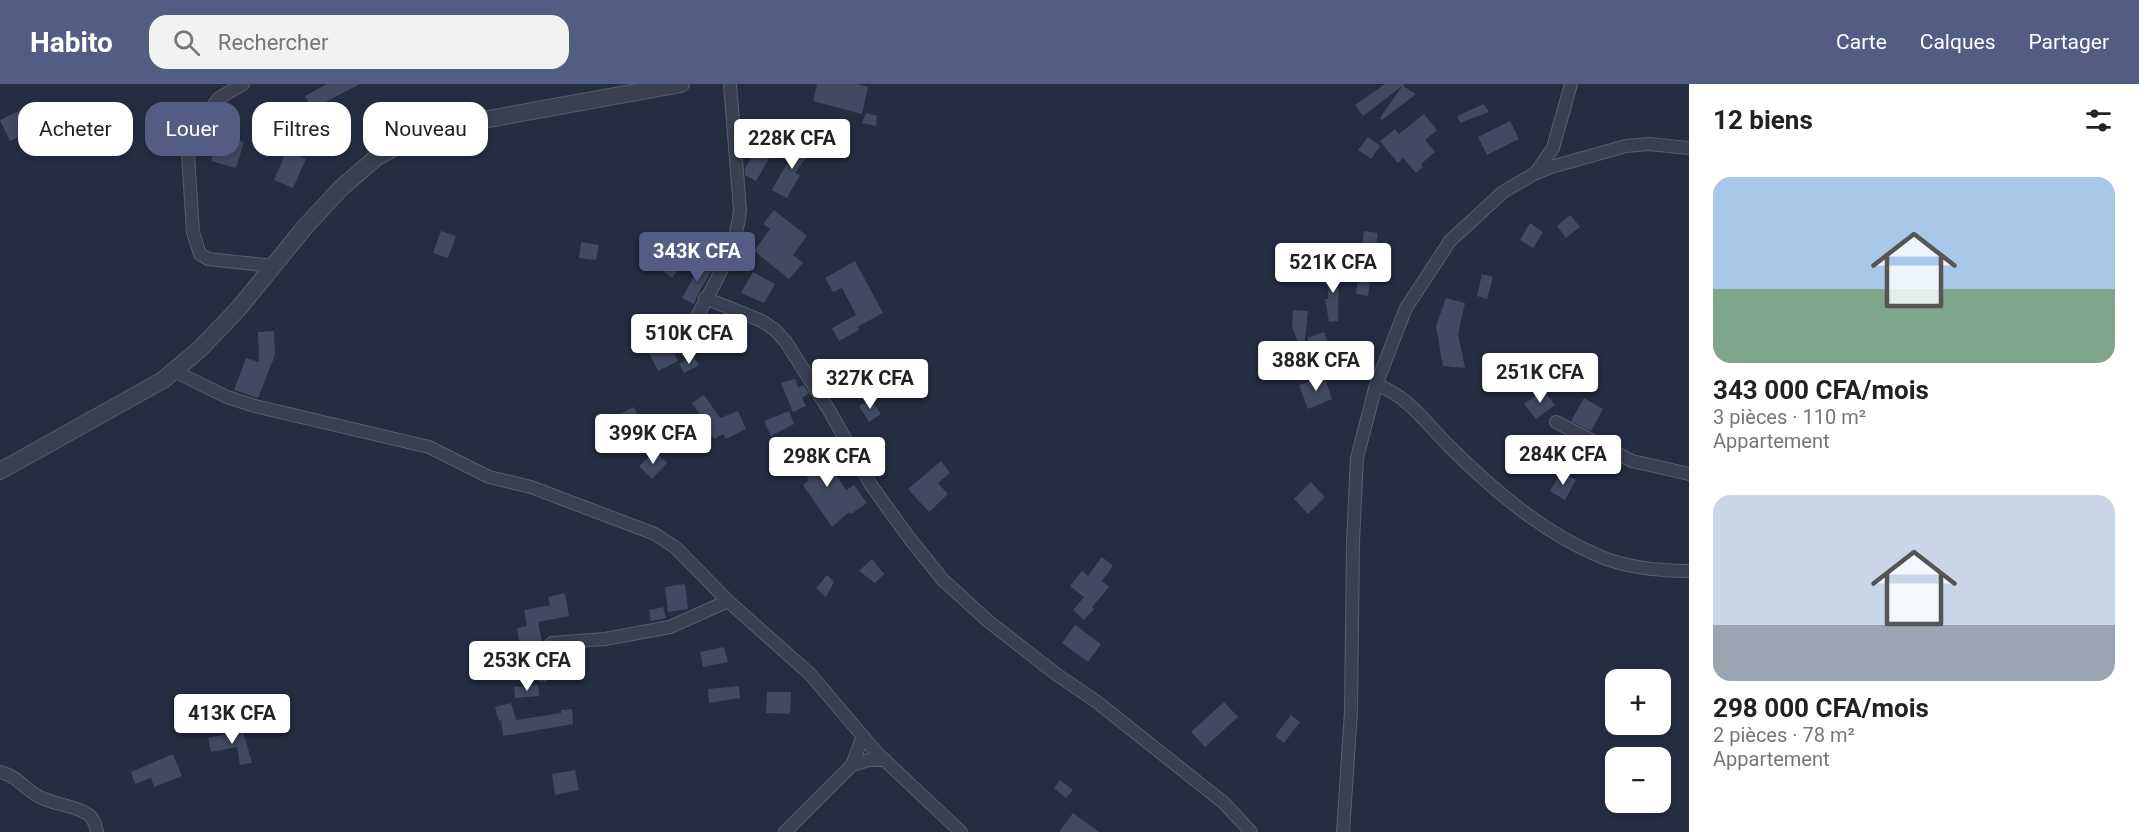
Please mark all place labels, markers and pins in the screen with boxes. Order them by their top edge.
pin: 228K CFA [730,119,854,170]
pin: 343K CFA [635,232,759,283]
pin: 521K CFA [1271,243,1395,294]
pin: 510K CFA [627,314,751,365]
pin: 388K CFA [1254,341,1378,392]
pin: 251K CFA [1478,353,1602,404]
pin: 327K CFA [808,359,932,410]
pin: 399K CFA [591,414,715,465]
pin: 284K CFA [1501,435,1625,486]
pin: 298K CFA [765,437,889,488]
pin: 253K CFA [465,641,589,692]
pin: 413K CFA [170,694,294,745]

